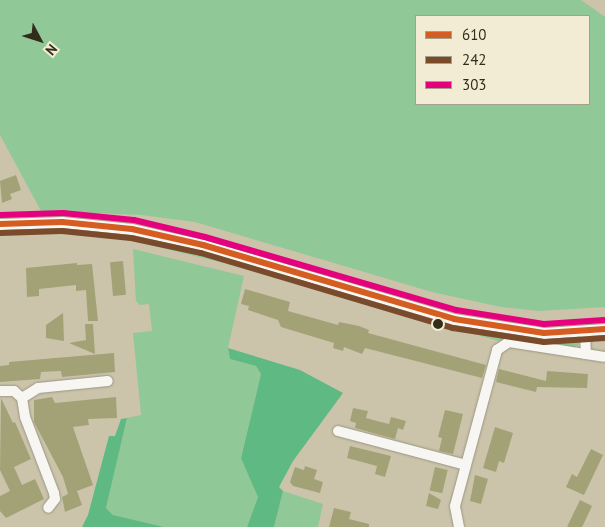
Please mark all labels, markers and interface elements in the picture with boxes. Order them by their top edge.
north arrow [15,15,65,65]
legend [415,15,590,105]
text: 610 [462,25,487,44]
text: N [42,40,61,59]
text: 242 [462,50,487,69]
text: 303 [462,75,487,94]
unlabelled marker [433,319,443,329]

